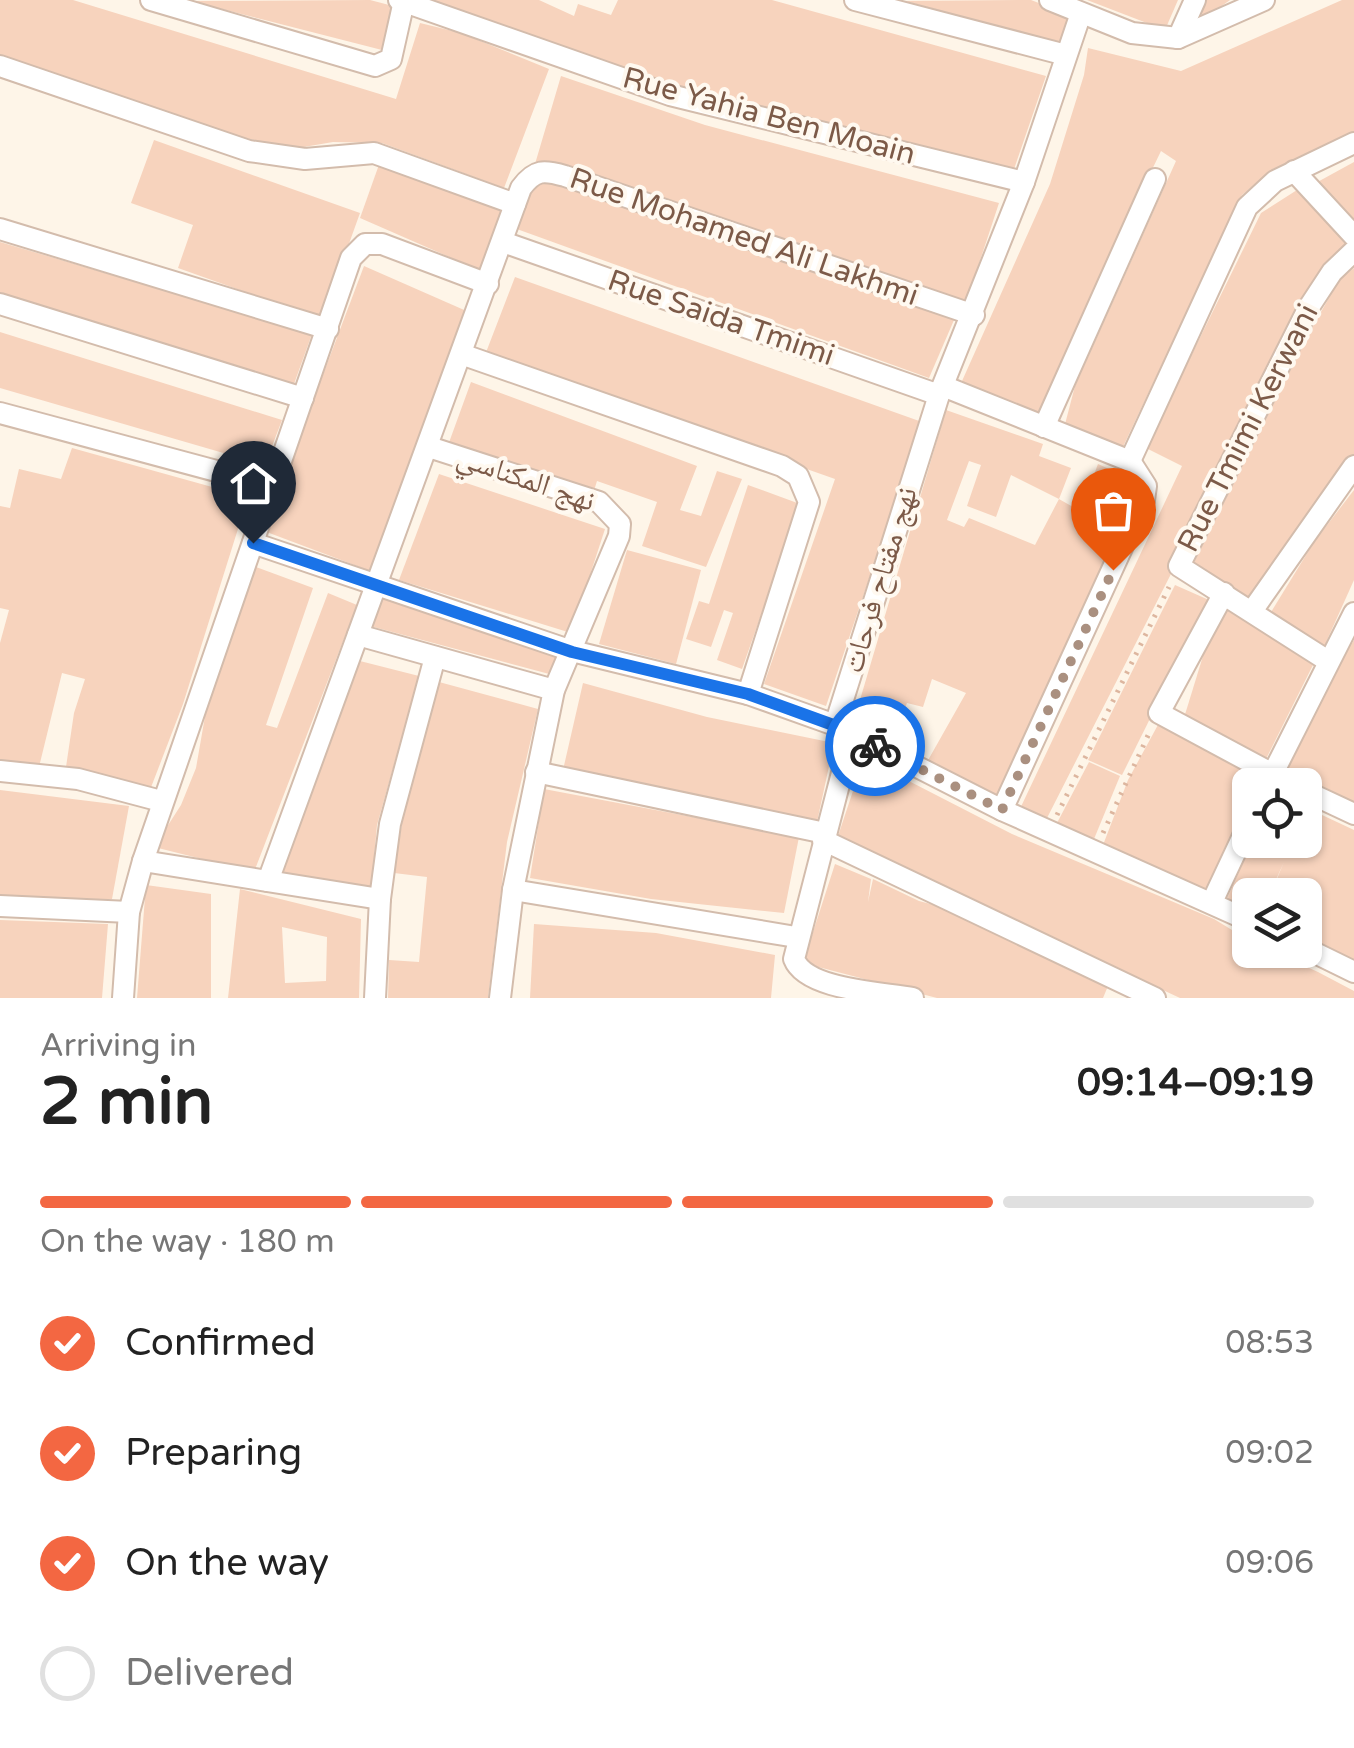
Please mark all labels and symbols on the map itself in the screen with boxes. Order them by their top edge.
street label: Rue Yahia Ben Moain [619,59,919,173]
street label: Rue Mohamed Ali Lakhmi [565,160,923,314]
street label: Rue Saida Tmimi [603,262,839,374]
street label: Rue Tmimi Kerwani [1169,298,1327,558]
street label: نهج المكناسي [450,438,600,524]
pin [211,441,296,544]
pin [1071,468,1156,571]
street label: نهج مفتاح فرحات [834,483,926,677]
courier [825,696,925,796]

